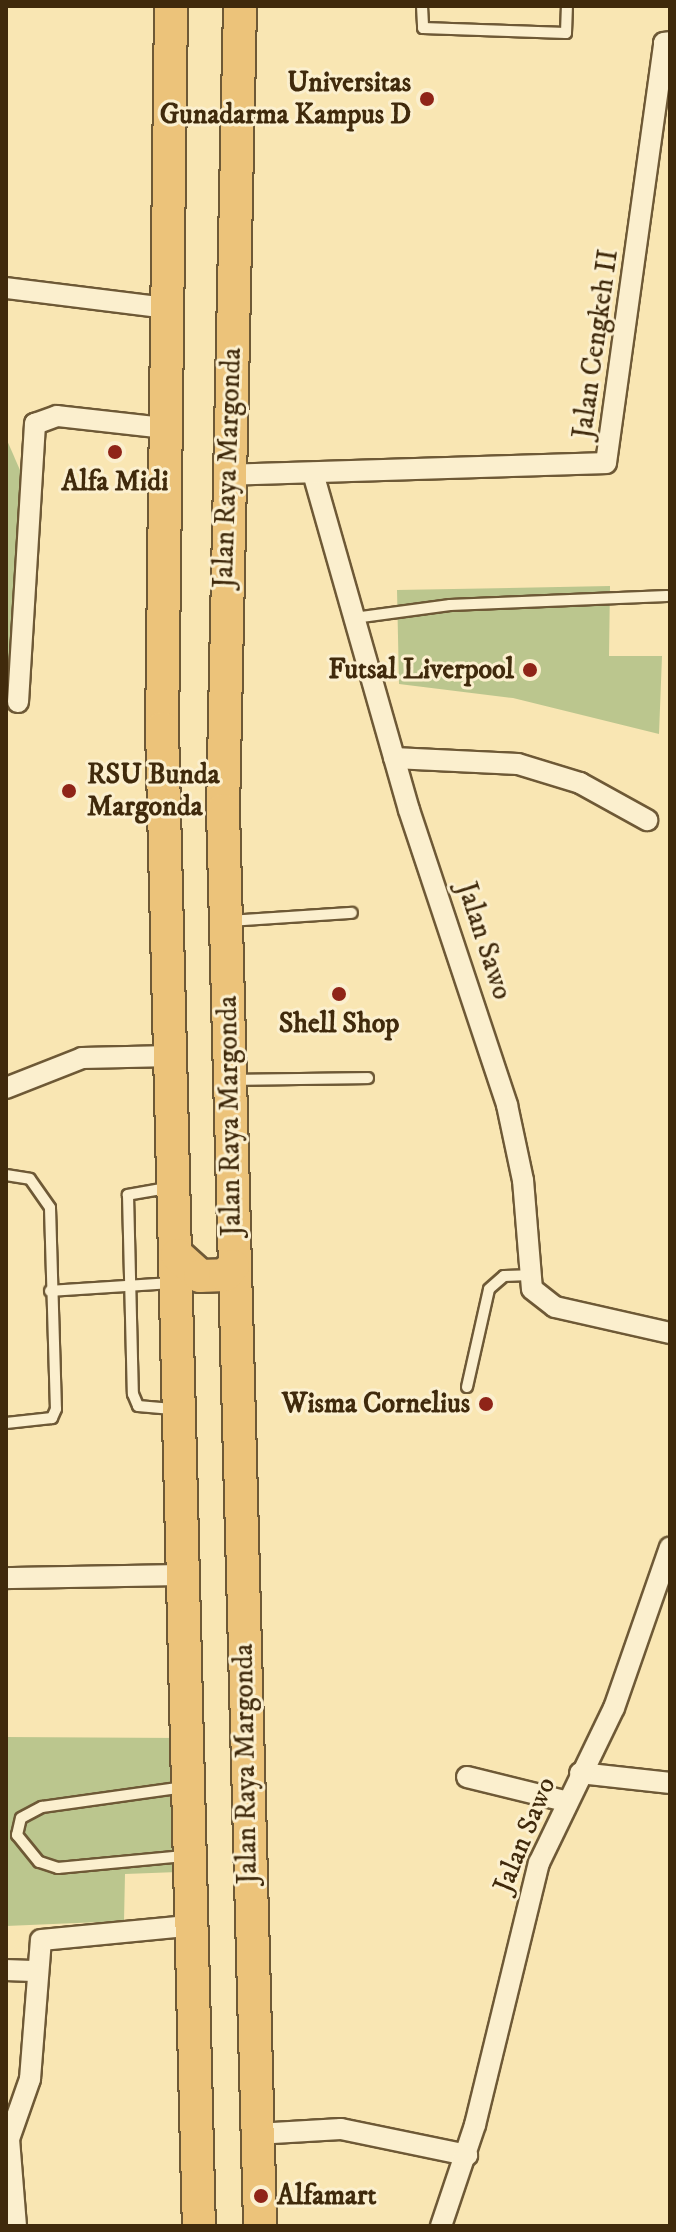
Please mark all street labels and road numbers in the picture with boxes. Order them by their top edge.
street label: Jalan Cengkeh II [566,247,626,441]
street label: Jalan Raya Margonda [207,347,249,589]
street label: Jalan Sawo [449,878,519,1004]
street label: Jalan Raya Margonda [211,995,249,1237]
street label: Jalan Raya Margonda [227,1643,265,1885]
street label: Jalan Sawo [487,1772,563,1898]

